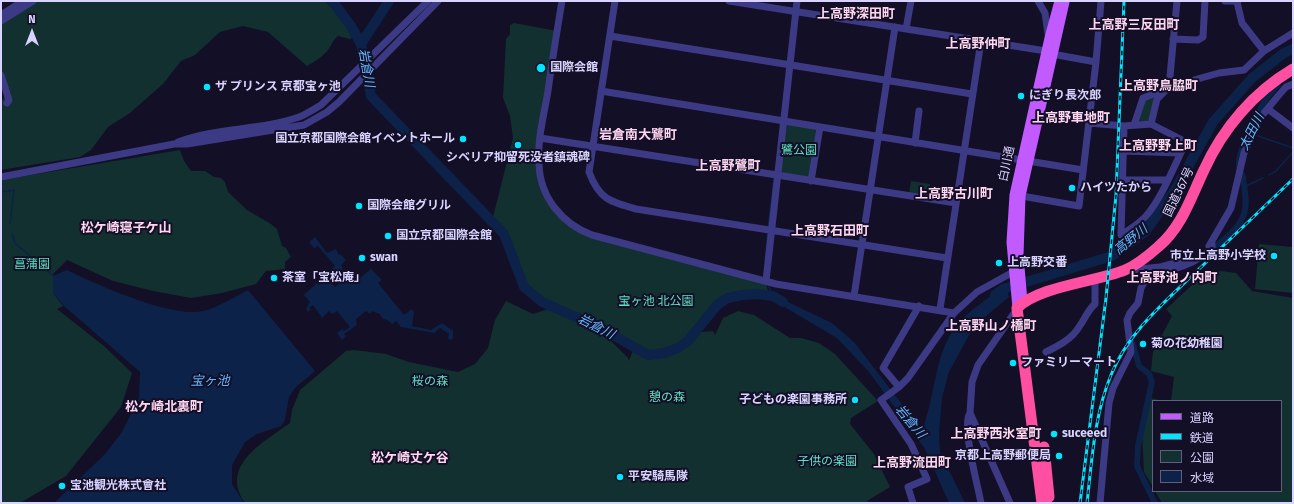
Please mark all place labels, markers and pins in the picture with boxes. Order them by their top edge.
place label: 国際会館 [550,61,598,75]
marker: 国際会館 [535,62,547,74]
place label: ザ プリンス 京都宝ヶ池 [215,80,341,94]
marker: ザ プリンス 京都宝ヶ池 [202,82,212,92]
place label: にぎり長次郎 [1029,89,1101,103]
marker: にぎり長次郎 [1016,91,1026,101]
place label: 国立京都国際会館イベントホール [275,132,455,146]
marker: 国立京都国際会館イベントホール [458,134,468,144]
marker: シベリア抑留死没者鎮魂碑 [513,140,523,150]
place label: シベリア抑留死没者鎮魂碑 [446,151,590,165]
place label: ハイツたから [1080,181,1152,195]
marker: ハイツたから [1067,183,1077,193]
place label: 国際会館グリル [367,199,451,213]
marker: 国際会館グリル [354,201,364,211]
place label: 国立京都国際会館 [396,229,492,243]
marker: 国立京都国際会館 [383,231,393,241]
place label: 市立上高野小学校 [1170,249,1266,263]
place label: swan [370,251,398,265]
marker: 市立上高野小学校 [1269,251,1279,261]
marker: swan [357,253,367,263]
place label: 上高野交番 [1007,256,1067,270]
marker: 上高野交番 [994,258,1004,268]
place label: 茶室「宝松庵」 [282,271,366,285]
marker: 茶室「宝松庵」 [269,273,279,283]
place label: 菊の花幼稚園 [1151,337,1223,351]
marker: 菊の花幼稚園 [1138,339,1148,349]
place label: ファミリーマート [1021,356,1117,370]
marker: ファミリーマート [1008,358,1018,368]
place label: 子どもの楽園事務所 [739,393,847,407]
marker: 子どもの楽園事務所 [850,395,860,405]
place label: suceeed [1062,427,1107,441]
marker: suceeed [1049,429,1059,439]
place label: 京都上高野郵便局 [955,449,1051,463]
marker: 京都上高野郵便局 [1054,451,1064,461]
place label: 平安騎馬隊 [628,470,688,484]
marker: 平安騎馬隊 [615,472,625,482]
place label: 宝池観光株式會社 [70,479,166,493]
marker: 宝池観光株式會社 [57,481,67,491]

